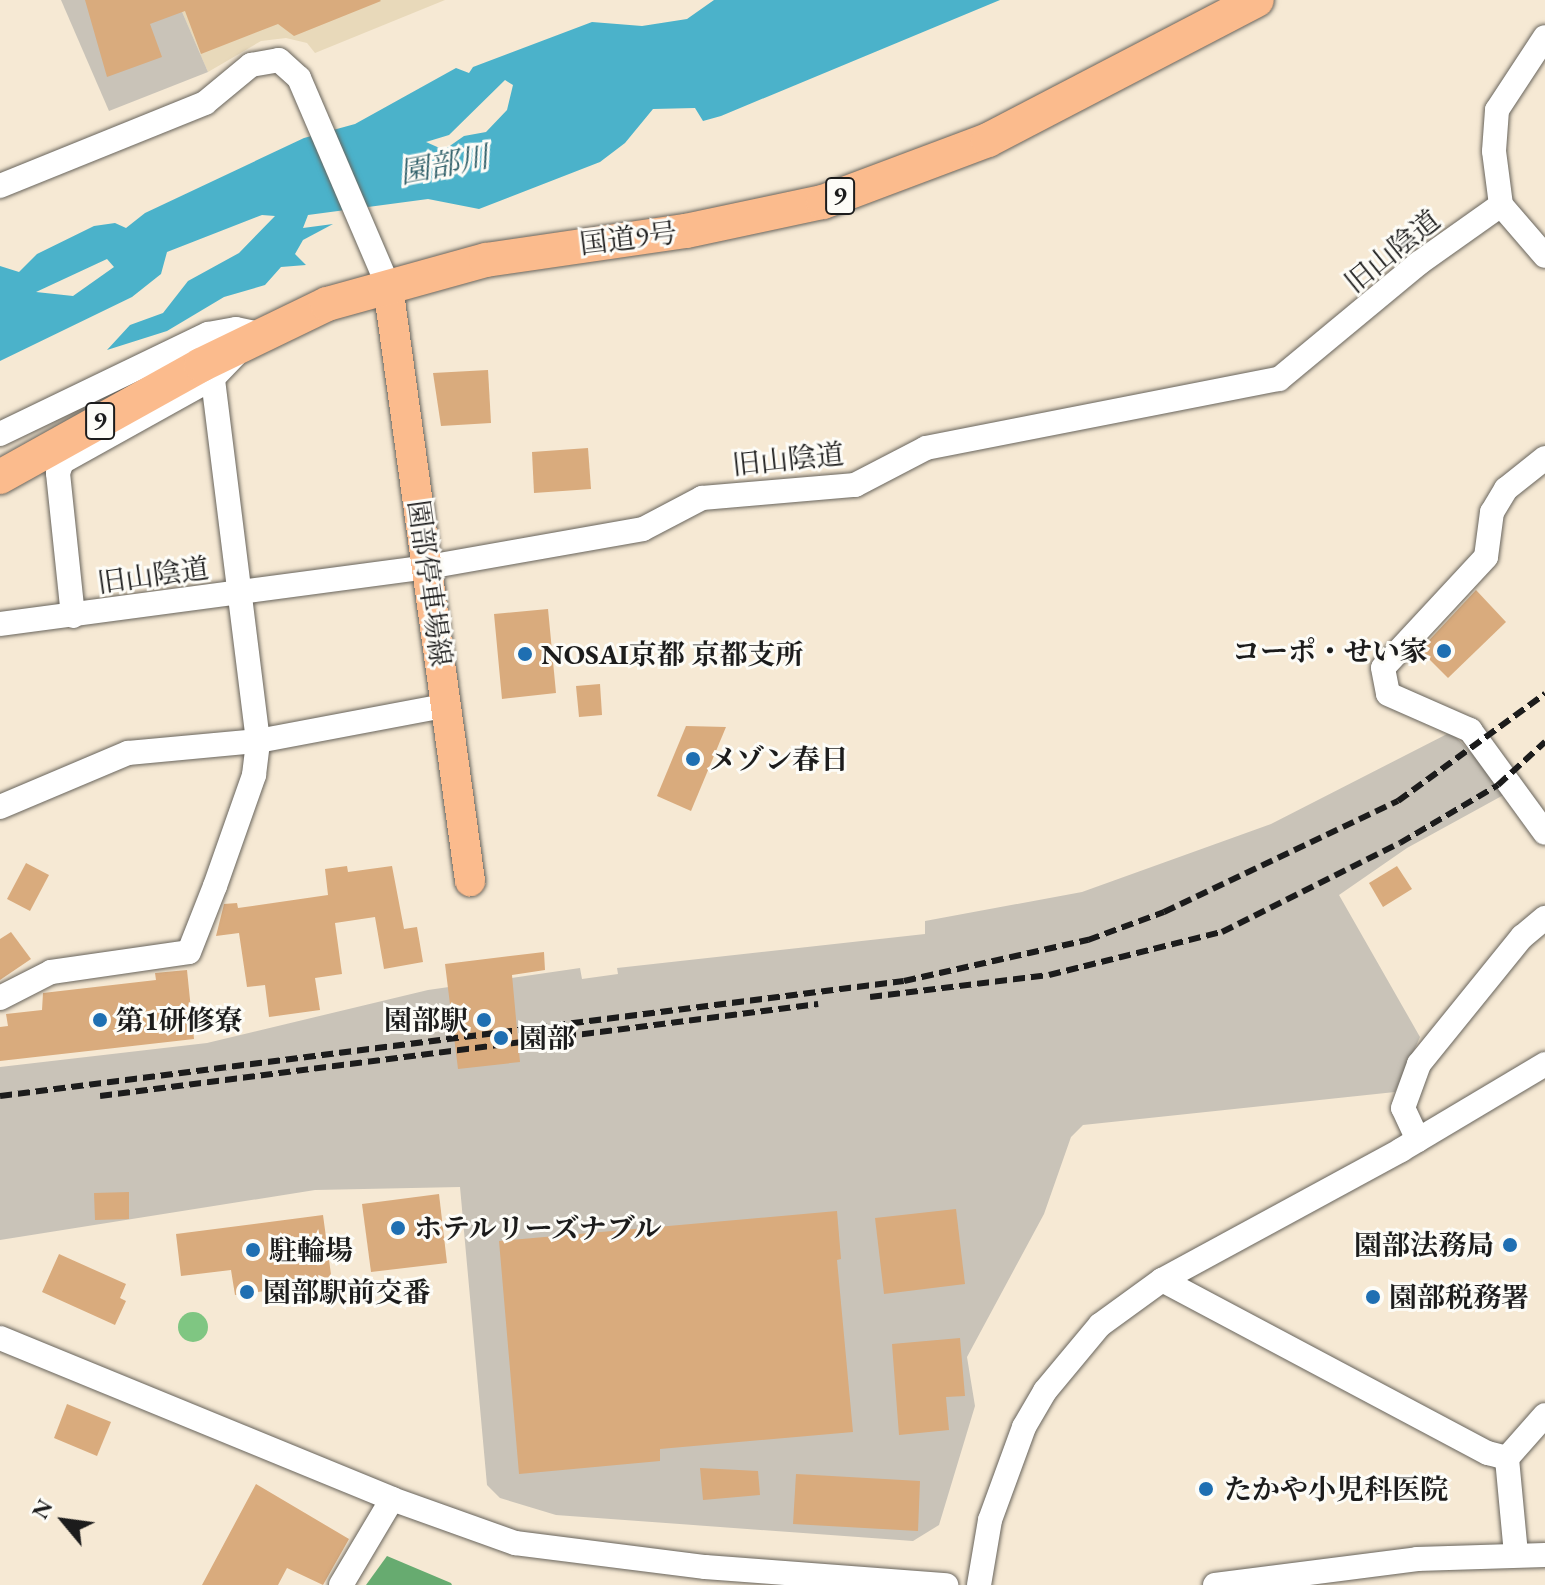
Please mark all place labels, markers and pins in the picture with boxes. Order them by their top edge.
place label: コーポ・せい家 [1232,634,1428,668]
place label: NOSAI京都 京都支所 [541,637,803,671]
marker: コーポ・せい家 [1435,642,1453,660]
marker: NOSAI京都 京都支所 [516,645,534,663]
place label: メゾン春日 [709,742,849,776]
marker: メゾン春日 [684,750,702,768]
place label: 第1研修寮 [116,1003,243,1037]
place label: 園部駅 [384,1003,468,1037]
marker: 第1研修寮 [91,1011,109,1029]
marker: 園部駅 [475,1011,493,1029]
place label: 園部 [519,1021,575,1055]
marker: 園部 [490,1027,512,1049]
place label: ホテルリーズナブル [414,1211,666,1245]
marker: ホテルリーズナブル [389,1219,407,1237]
place label: 園部法務局 [1354,1228,1494,1262]
place label: 駐輪場 [269,1233,353,1267]
marker: 園部法務局 [1501,1236,1519,1254]
marker: 駐輪場 [244,1241,262,1259]
place label: 園部駅前交番 [263,1275,431,1309]
place label: 園部税務署 [1389,1280,1529,1314]
marker: 園部駅前交番 [238,1283,256,1301]
marker: 園部税務署 [1364,1288,1382,1306]
place label: たかや小児科医院 [1224,1472,1448,1506]
marker: たかや小児科医院 [1195,1478,1217,1500]

